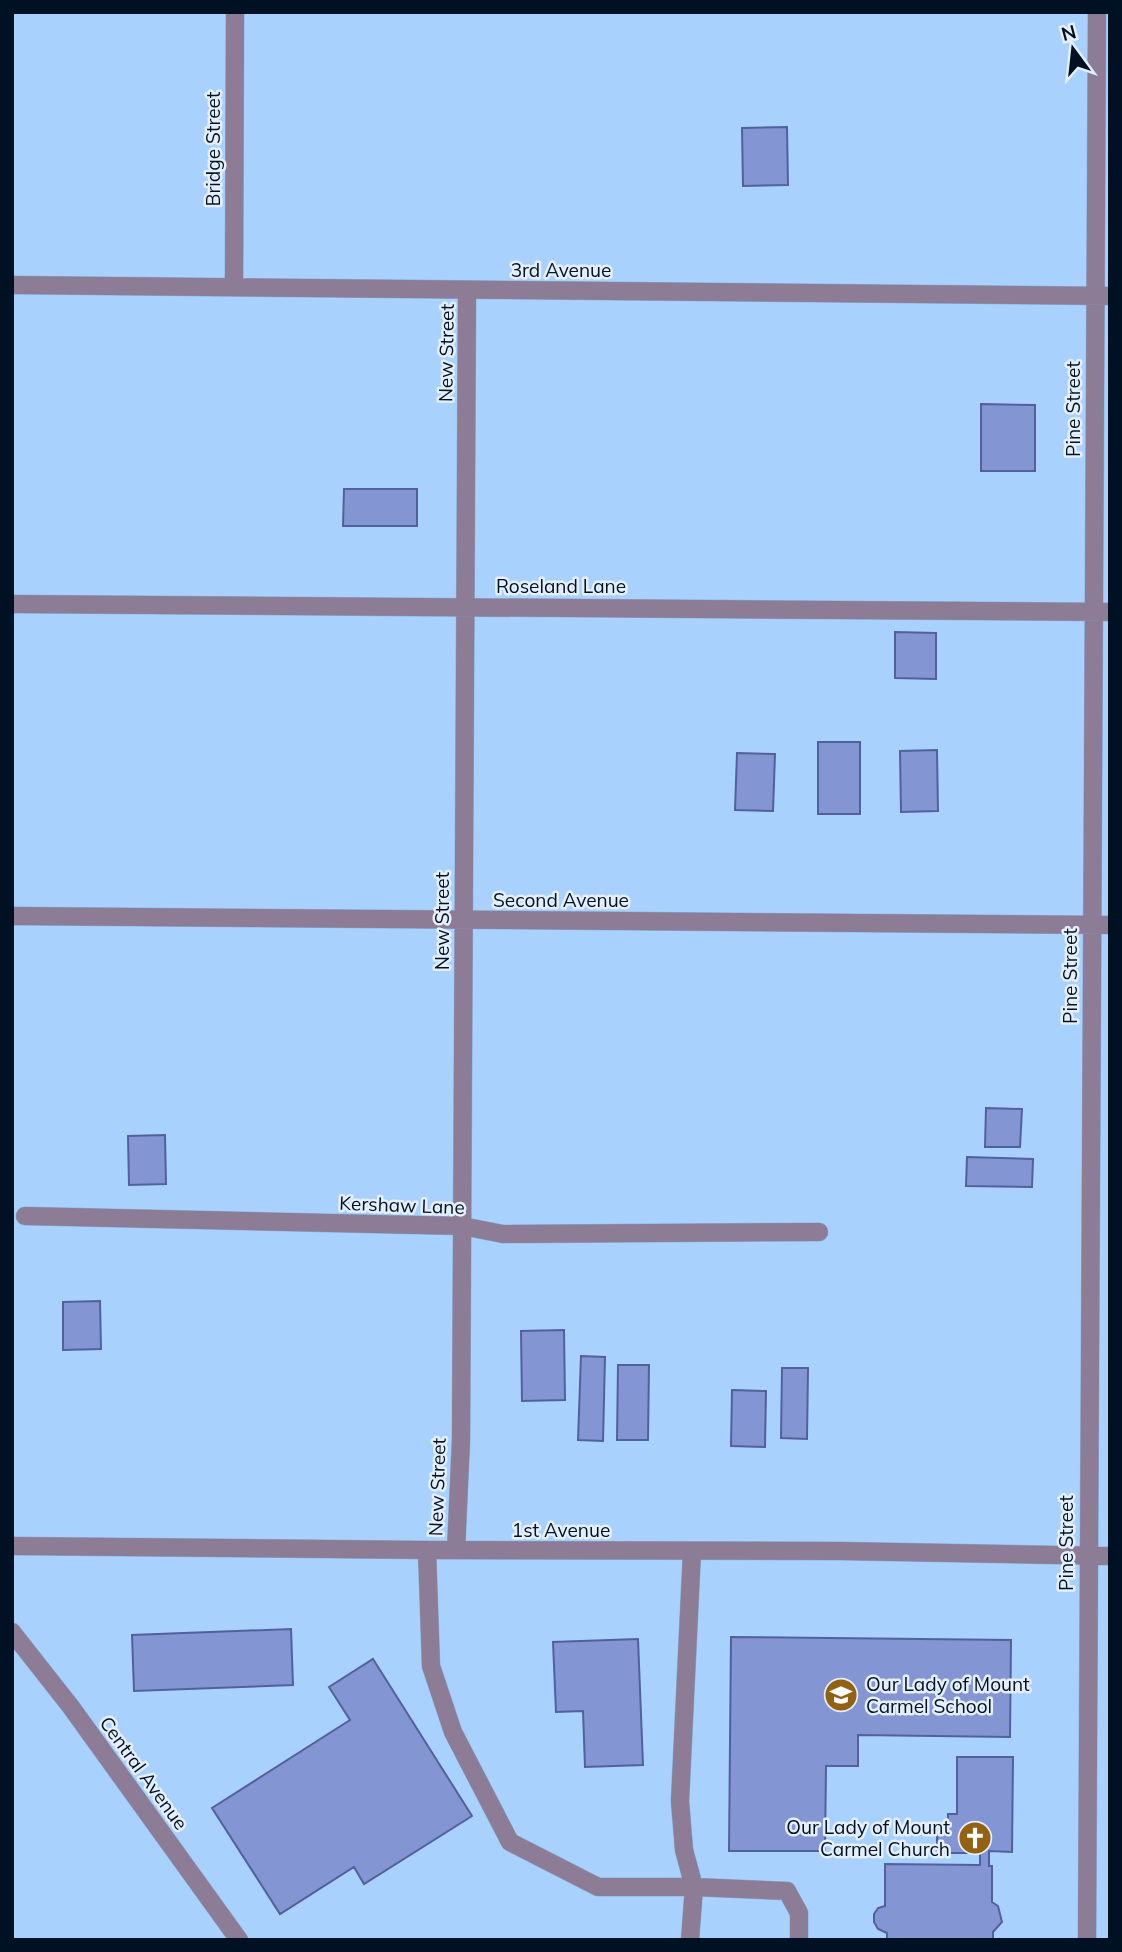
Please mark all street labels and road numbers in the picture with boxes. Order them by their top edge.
street label: Bridge Street [201,91,225,207]
street label: 3rd Avenue [511,258,611,282]
street label: New Street [433,303,459,402]
street label: Pine Street [1061,361,1085,457]
street label: Roseland Lane [496,574,626,598]
street label: New Street [430,871,454,970]
street label: Second Avenue [493,888,629,912]
street label: Pine Street [1058,928,1082,1024]
street label: Kershaw Lane [339,1191,465,1219]
street label: New Street [423,1437,451,1537]
street label: Pine Street [1054,1495,1078,1591]
street label: 1st Avenue [512,1518,610,1542]
street label: Central Avenue [95,1712,193,1834]

